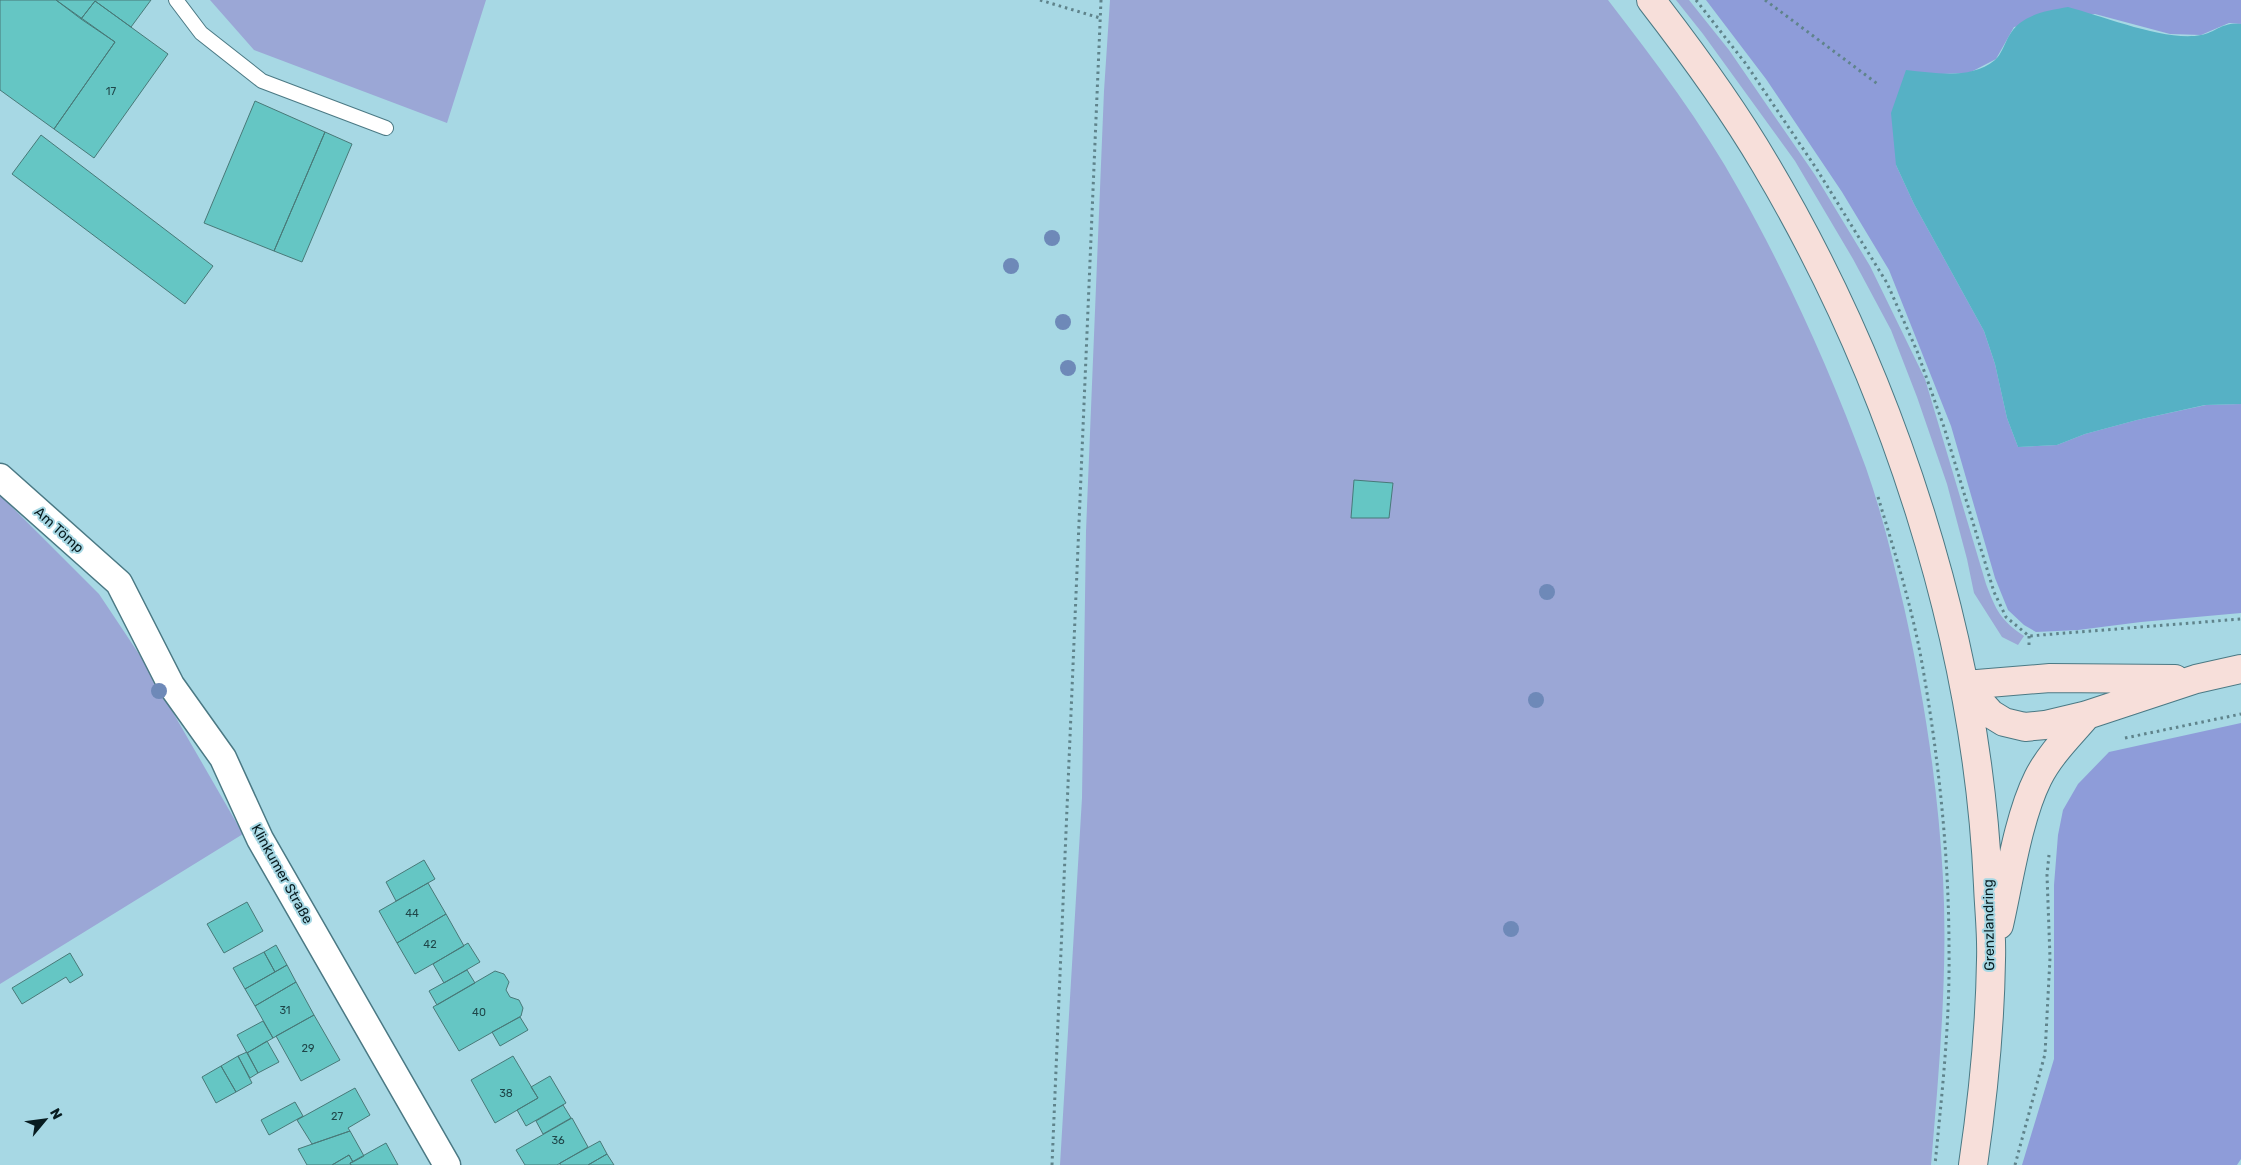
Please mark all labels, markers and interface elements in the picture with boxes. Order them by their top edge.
house number: 17 [106,85,117,98]
street label: Am Tömp [31,503,87,557]
street label: Klinkumer Straße [248,821,316,927]
street label: Grenzlandring [1980,879,1998,971]
house number: 44 [405,907,419,920]
house number: 42 [423,938,437,951]
house number: 31 [279,1004,291,1017]
house number: 40 [472,1006,486,1019]
house number: 29 [302,1042,314,1055]
house number: 38 [499,1087,513,1100]
north arrow [20,1095,70,1145]
text: N [46,1105,66,1122]
house number: 27 [331,1110,343,1123]
house number: 36 [551,1134,565,1147]

